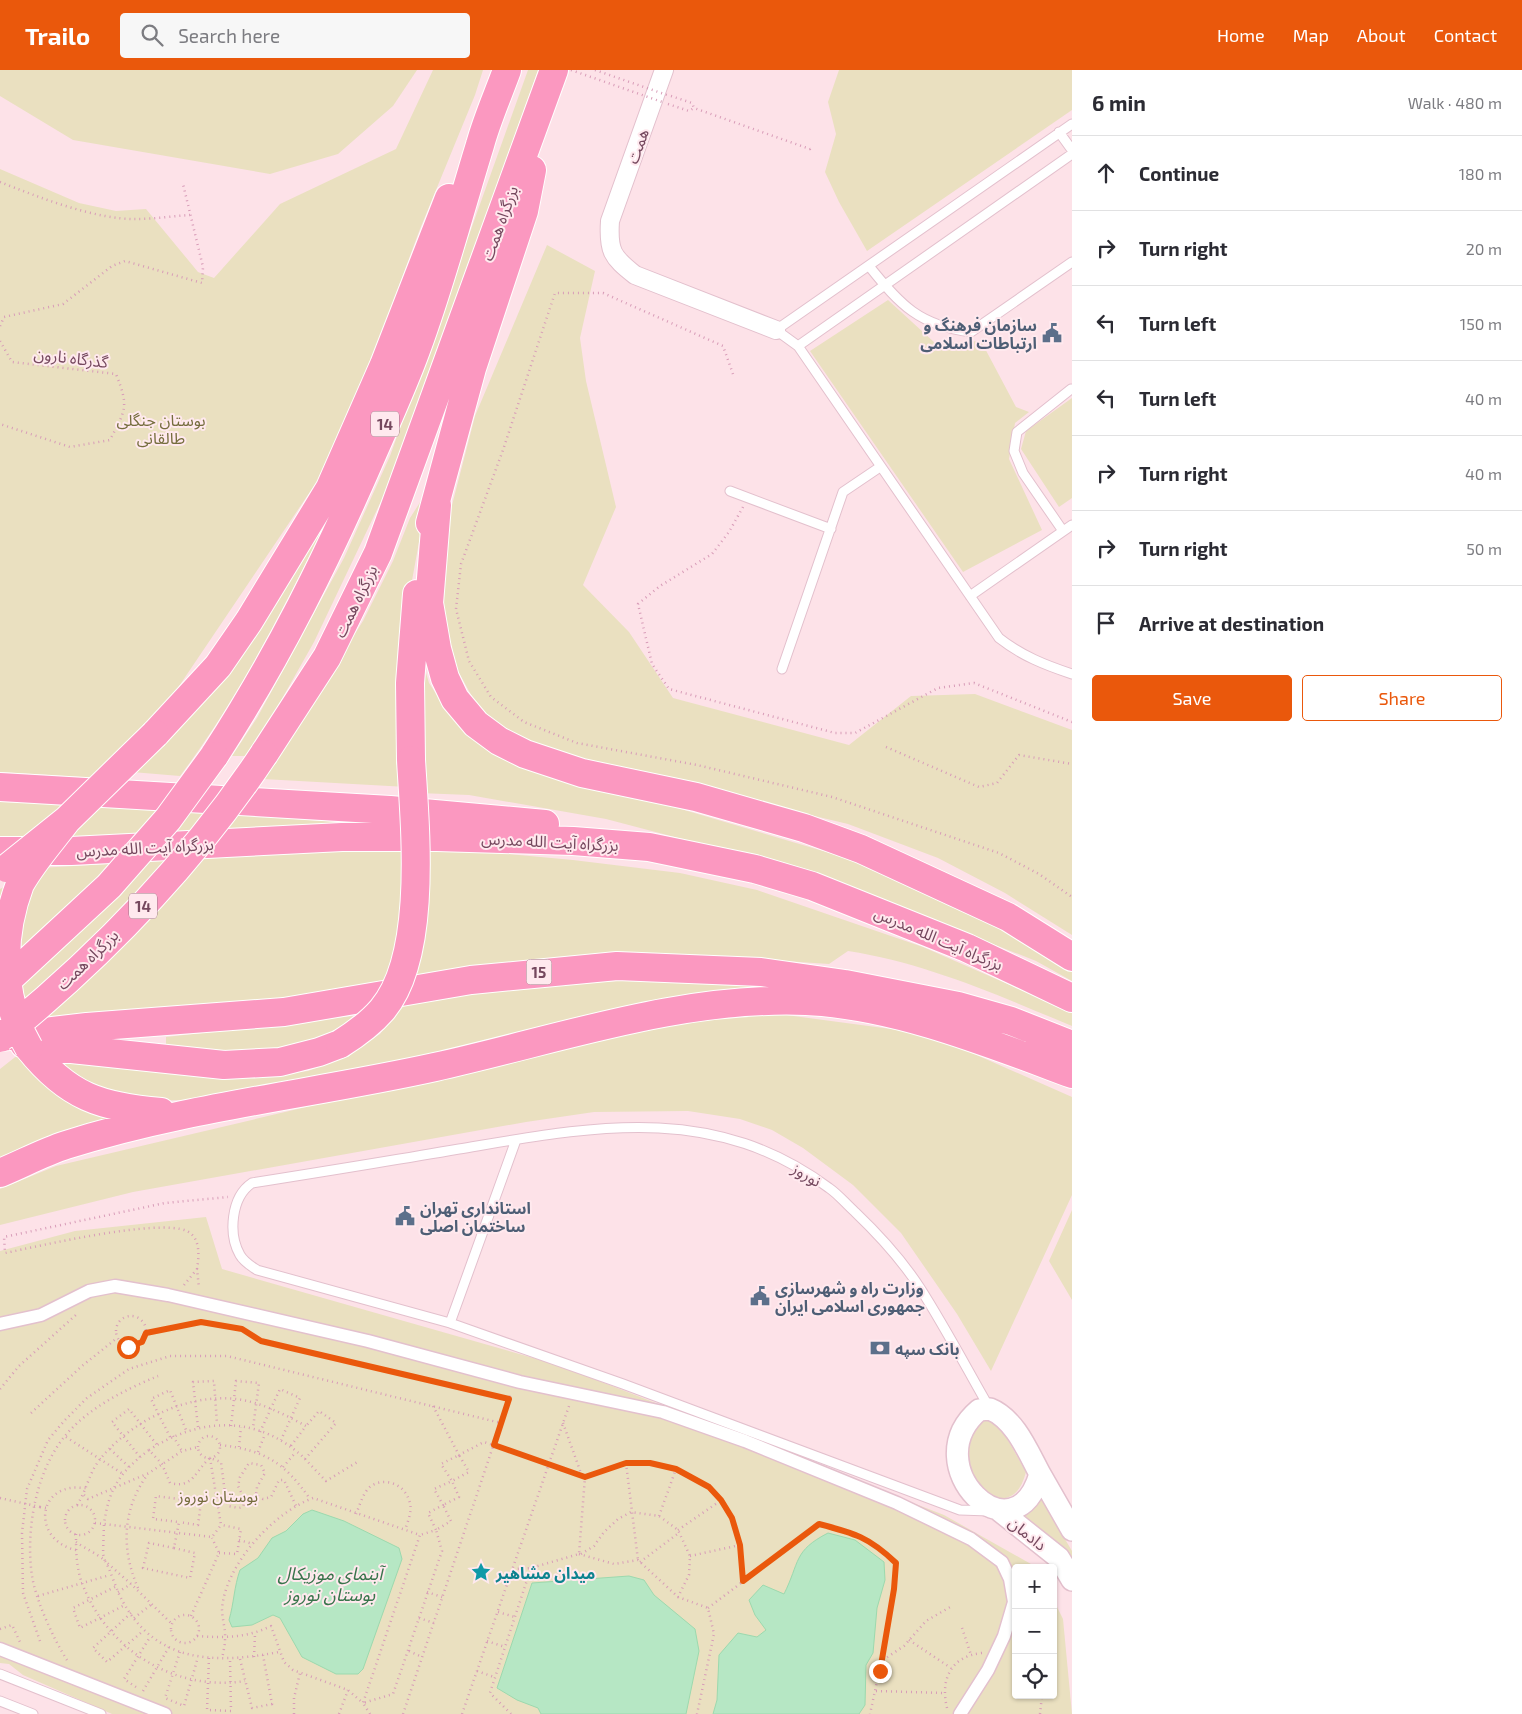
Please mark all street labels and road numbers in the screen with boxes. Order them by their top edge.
street label: همت [622,126,652,166]
street label: بزرگراه همت [477,183,522,263]
street label: گذرگاه نارون [33,343,110,372]
road number: 14 [371,412,399,436]
street label: بزرگراه همت [329,562,382,641]
street label: بزرگراه آیت الله مدرس [481,828,619,855]
street label: بزرگراه آیت الله مدرس [76,834,214,861]
road number: 14 [129,894,157,918]
street label: بزرگراه آیت الله مدرس [872,902,1006,975]
street label: بزرگراه همت [52,925,122,994]
road number: 15 [526,960,552,984]
street label: نوروز [788,1157,825,1191]
street label: دادمان [1005,1512,1051,1555]

